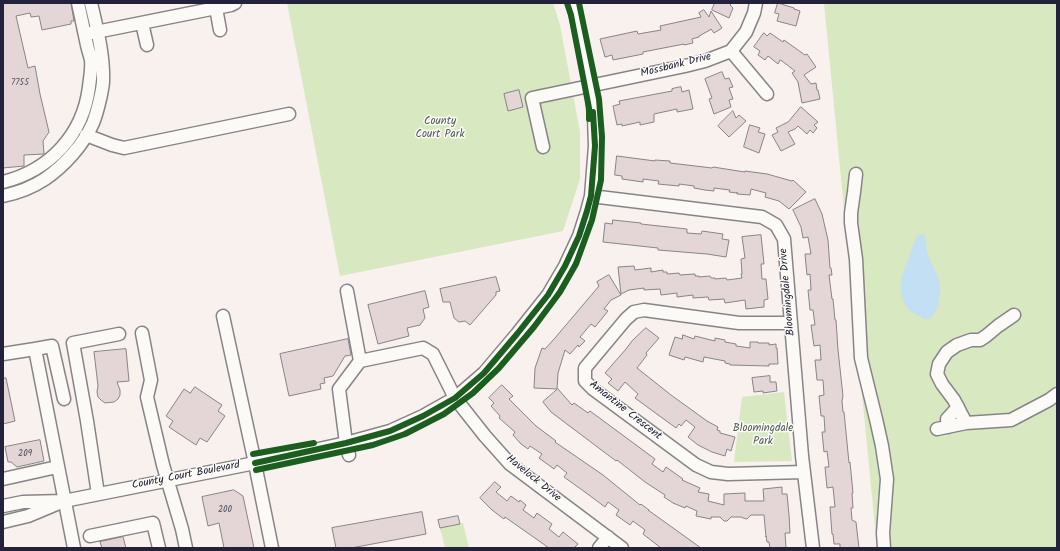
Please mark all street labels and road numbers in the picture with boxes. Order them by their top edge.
street label: Mossbank Drive [639,51,713,81]
street label: Bloomingdale Drive [778,248,798,336]
street label: Amantine Crescent [586,379,664,443]
street label: Havelock Drive [503,453,563,505]
street label: County Court Boulevard [131,459,241,493]

